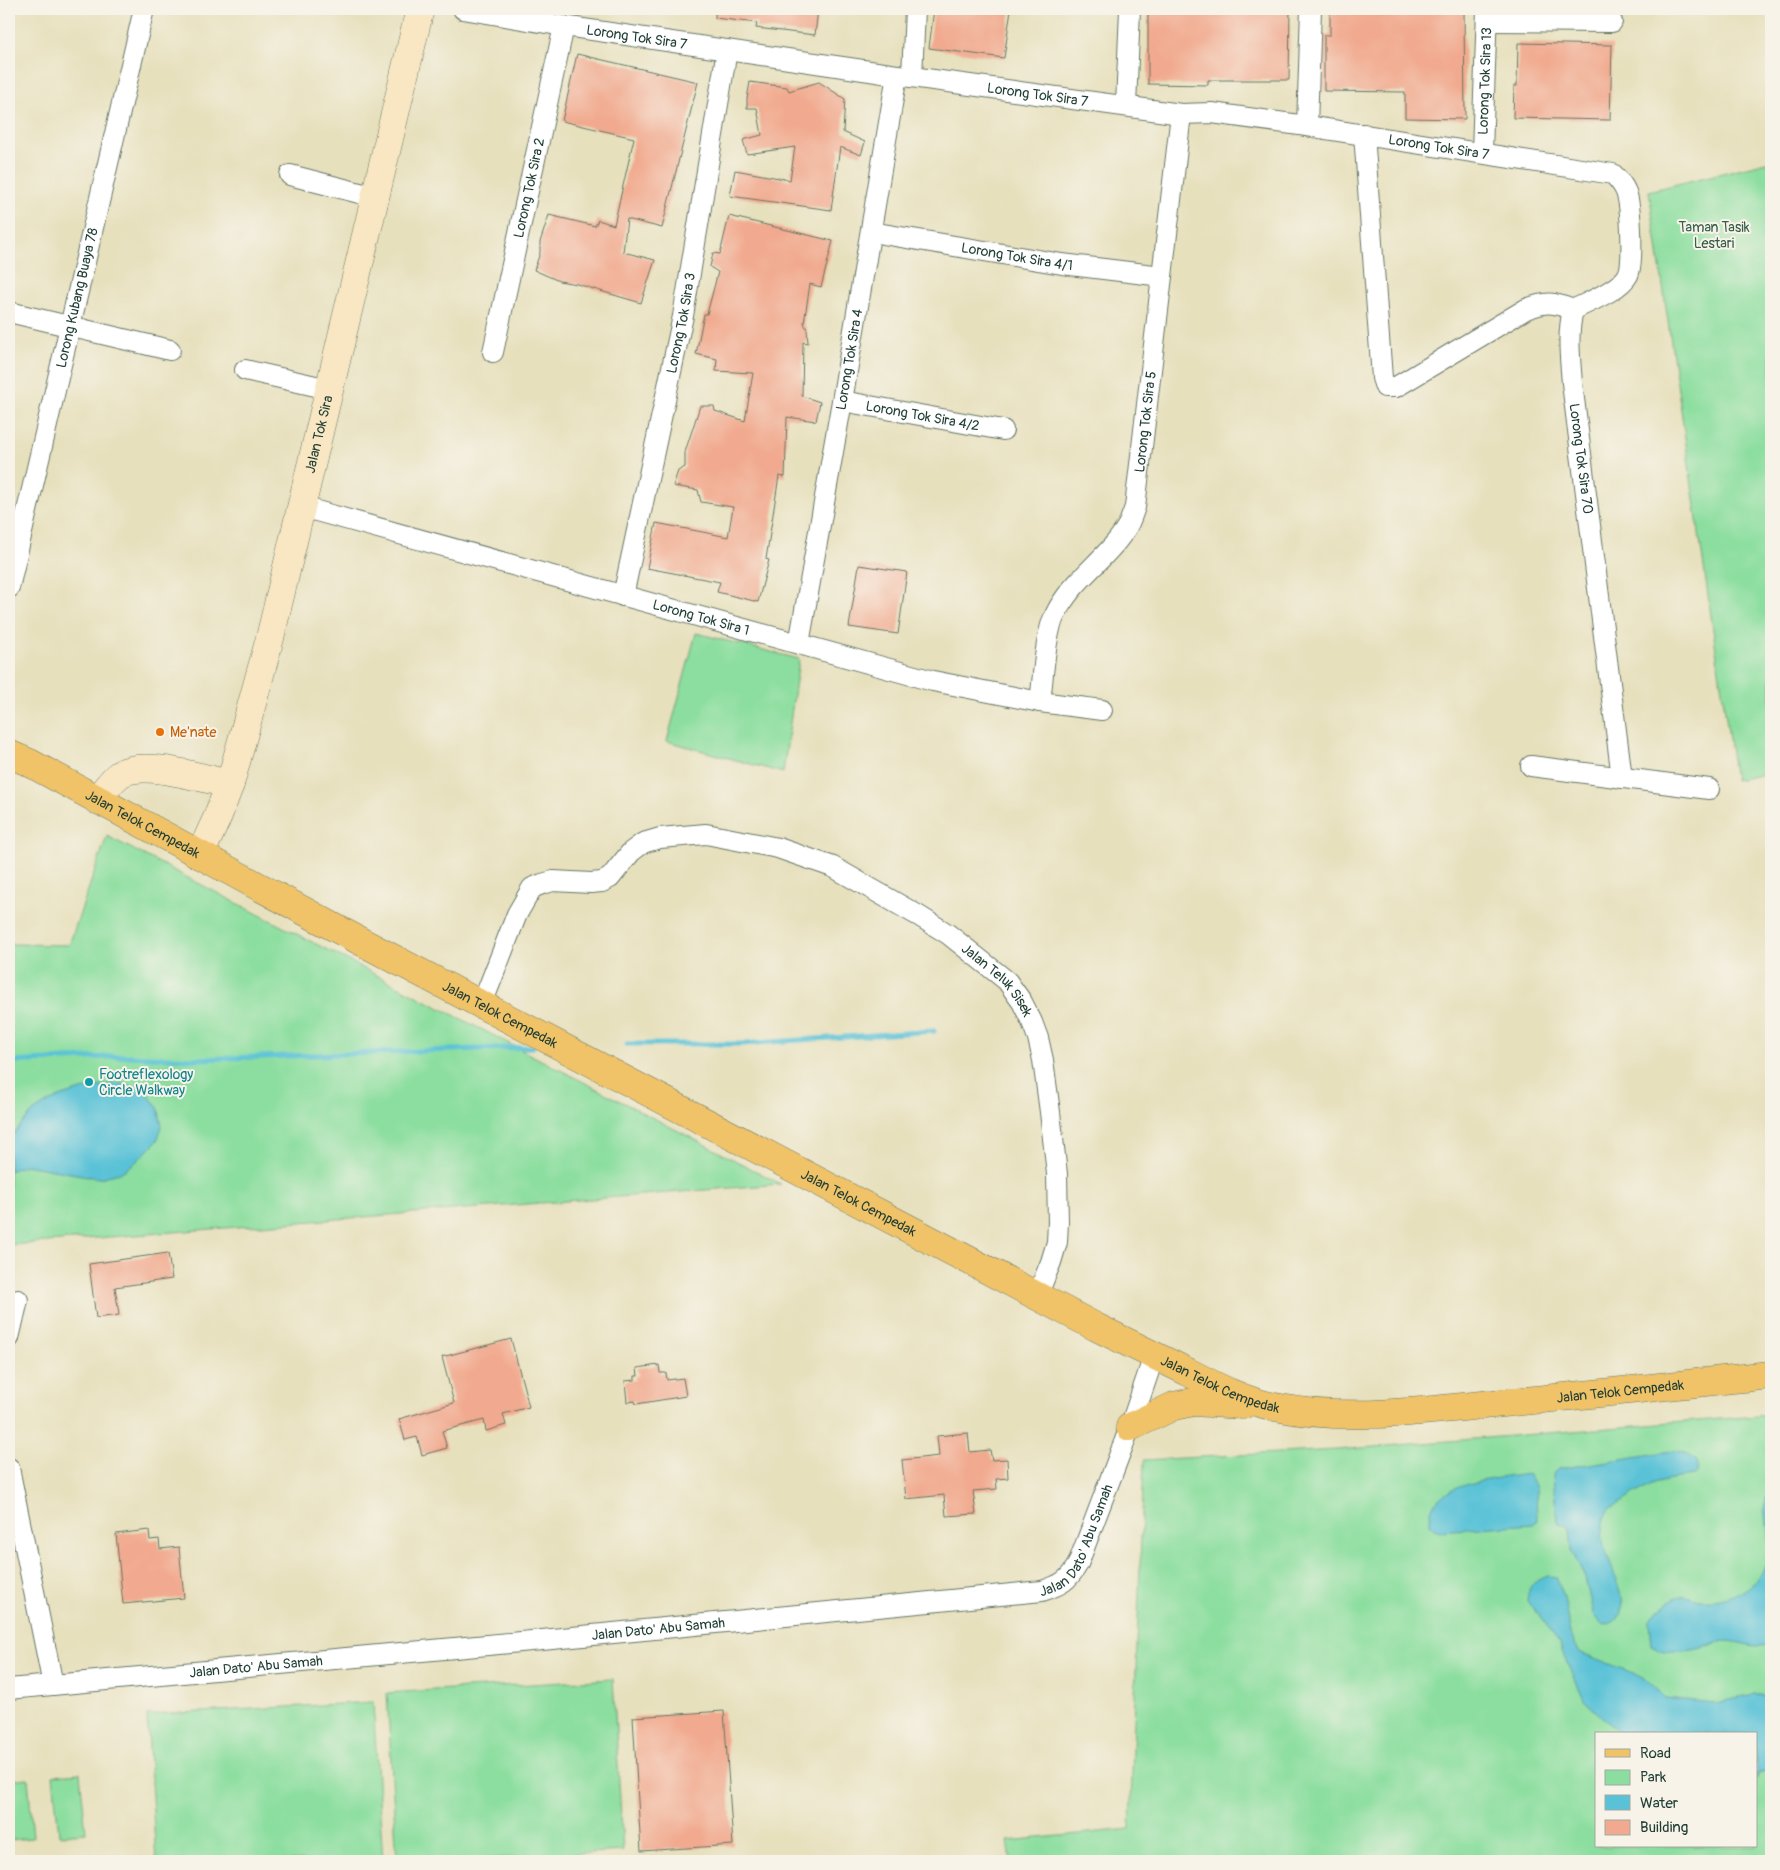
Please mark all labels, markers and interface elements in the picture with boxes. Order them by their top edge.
street label: Lorong Tok Sira 7 [585,21,689,53]
street label: Lorong Tok Sira 13 [1474,27,1495,135]
street label: Lorong Tok Sira 7 [986,79,1090,110]
street label: Lorong Tok Sira 7 [1387,130,1491,163]
street label: Lorong Tok Sira 2 [510,136,548,240]
park label: Taman Tasik Lestari [1679,219,1750,252]
street label: Lorong Kubang Buaya 78 [52,226,101,370]
street label: Lorong Tok Sira 4/1 [960,239,1074,274]
street label: Lorong Tok Sira 3 [662,271,699,375]
street label: Lorong Tok Sira 4 [832,307,866,411]
street label: Lorong Tok Sira 5 [1131,370,1159,474]
street label: Jalan Tok Sira [301,394,336,475]
street label: Lorong Tok Sira 4/2 [864,397,981,434]
street label: Lorong Tok Sira 70 [1566,402,1597,515]
street label: Lorong Tok Sira 1 [651,596,751,639]
place label: Me'nate [170,724,216,741]
marker: Me'nate [154,726,166,738]
street label: Jalan Telok Cempedak [82,786,203,862]
street label: Jalan Teluk Sisek [958,940,1036,1020]
street label: Jalan Telok Cempedak [440,977,561,1052]
place label: Footreflexology Circle Walkway [99,1066,193,1099]
marker: Footreflexology Circle Walkway [83,1076,95,1088]
street label: Jalan Telok Cempedak [798,1165,919,1240]
street label: Jalan Telok Cempedak [1158,1352,1281,1416]
street label: Jalan Telok Cempedak [1556,1376,1685,1406]
street label: Jalan Dato' Abu Samah [1037,1482,1116,1600]
street label: Jalan Dato' Abu Samah [591,1614,726,1644]
street label: Jalan Dato' Abu Samah [189,1652,323,1681]
legend [1595,1732,1758,1848]
text: Road [1640,1744,1671,1763]
text: Park [1640,1768,1667,1787]
text: Water [1640,1794,1679,1813]
text: Building [1640,1818,1688,1837]

